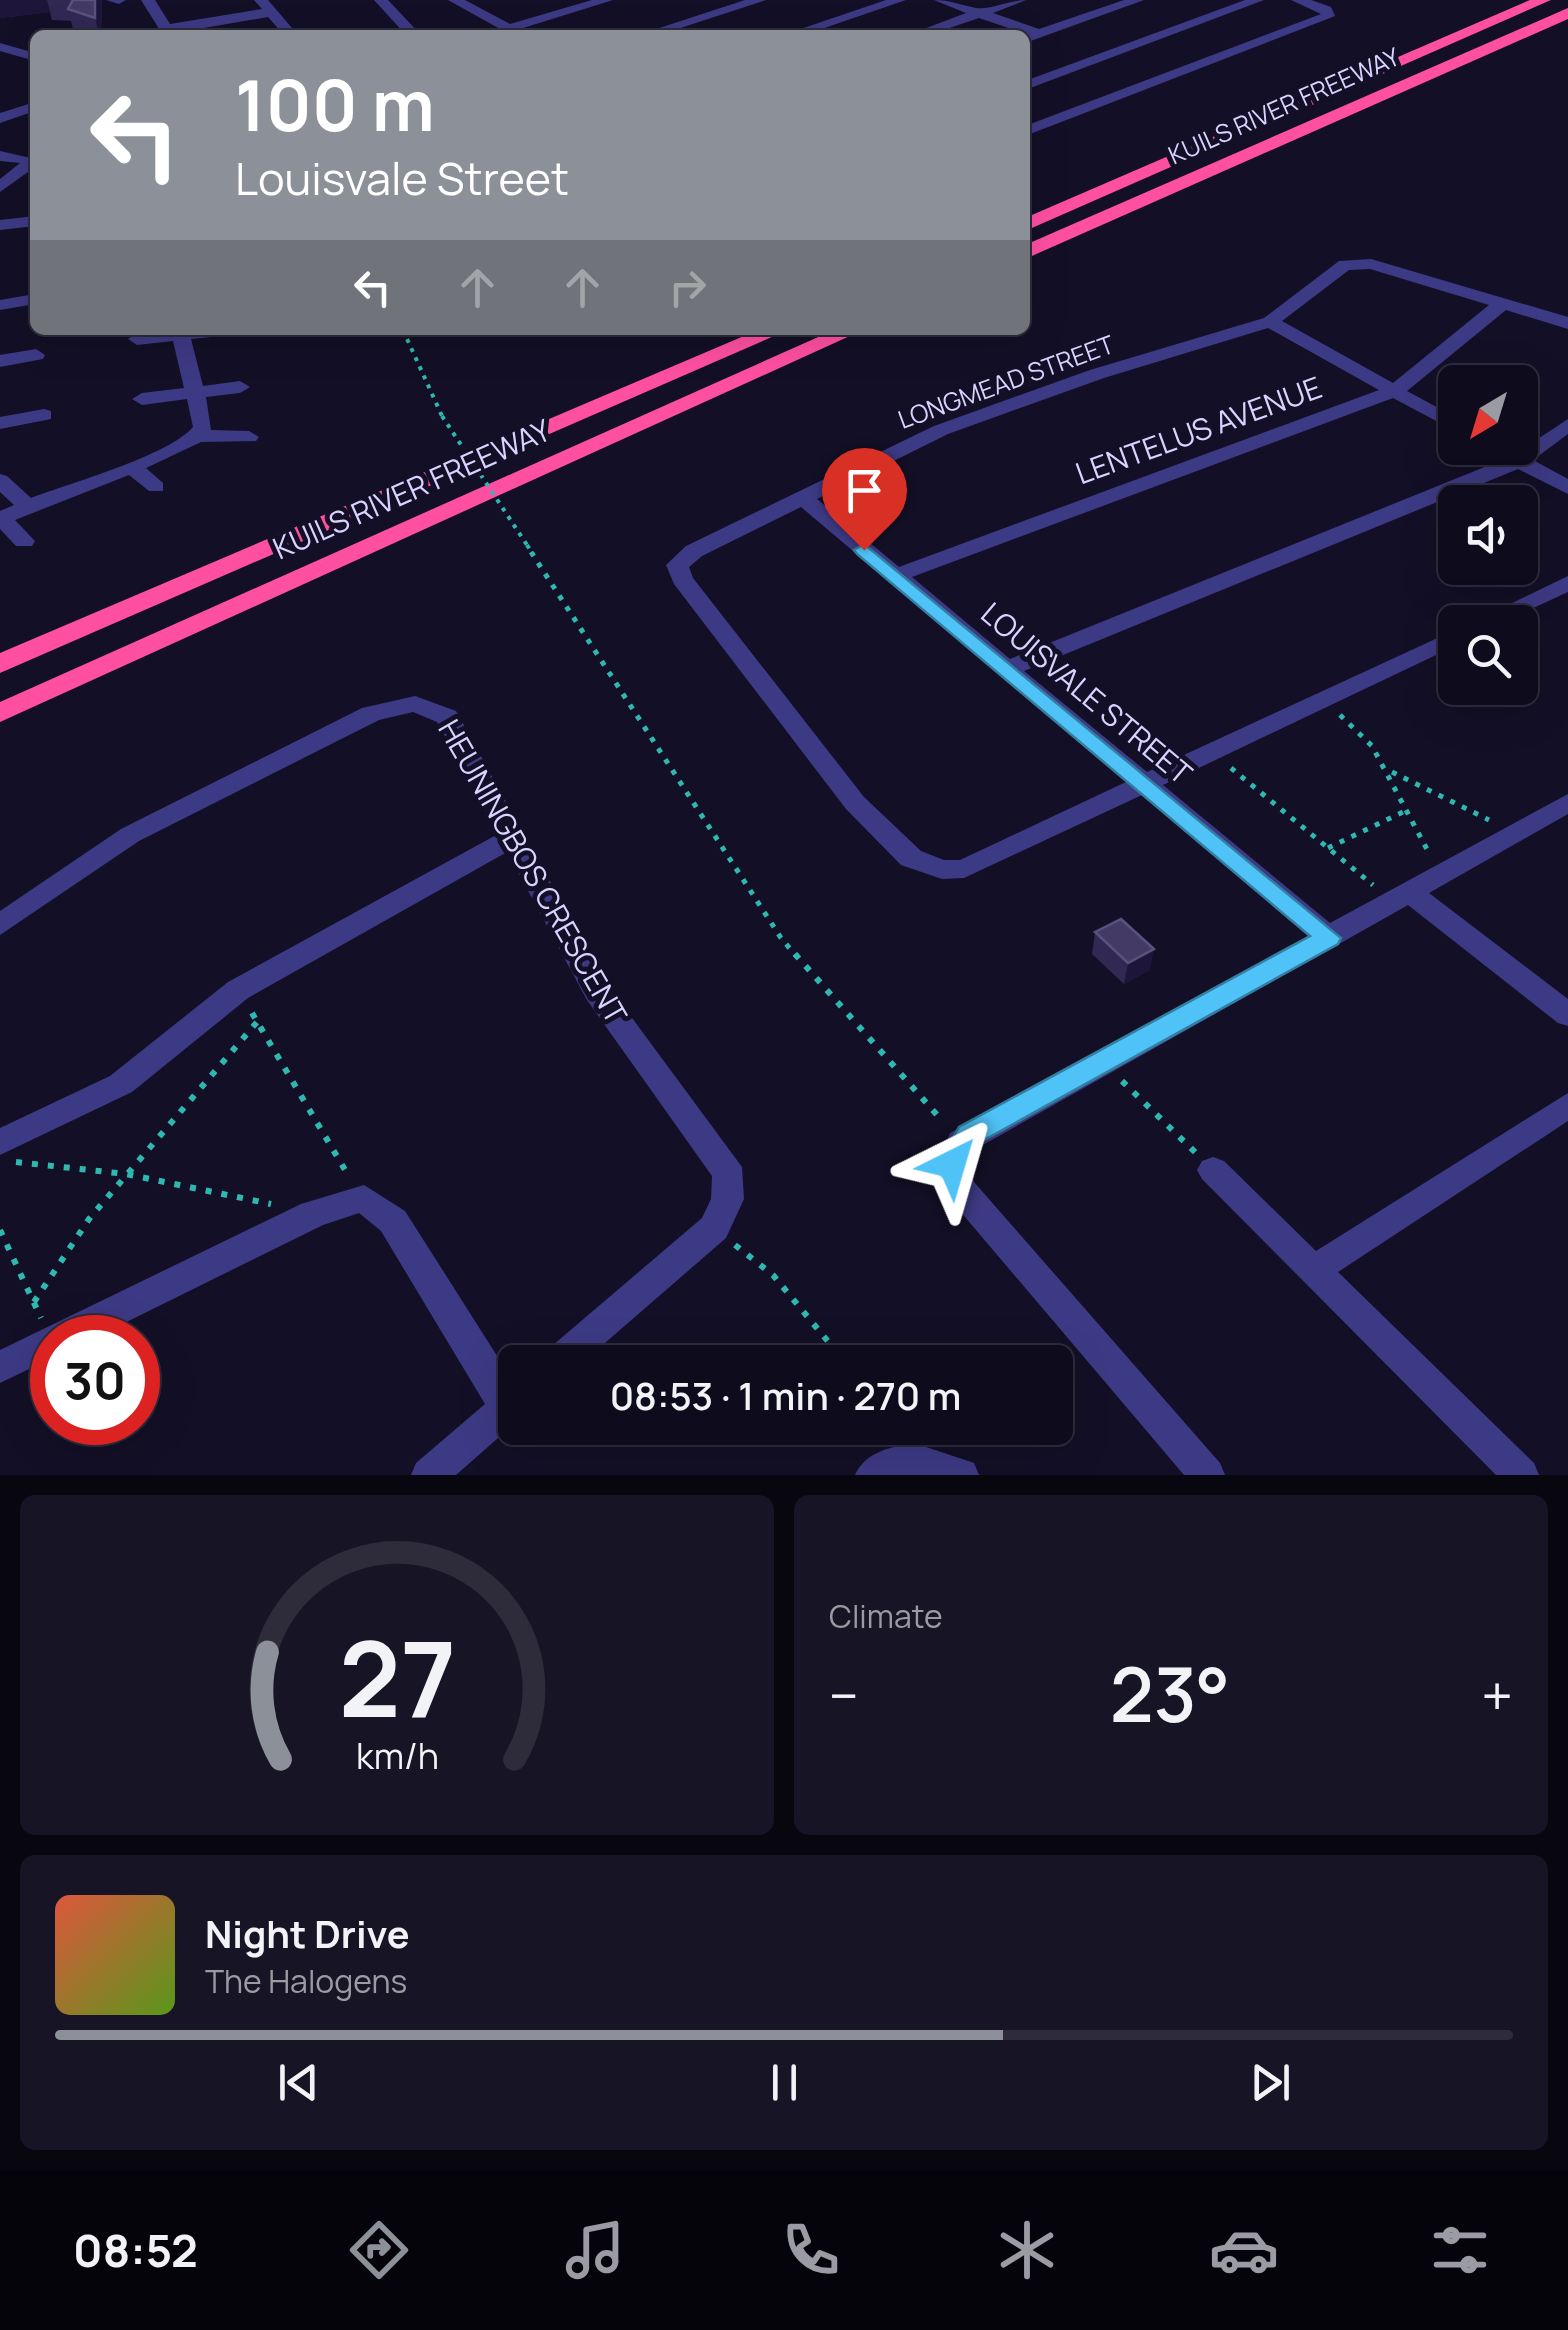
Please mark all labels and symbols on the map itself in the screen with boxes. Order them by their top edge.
street label: KUILS RIVER FREEWAY [1163,39,1405,172]
street label: LONGMEAD STREET [893,326,1119,437]
north arrow [1438,365,1538,465]
street label: LENTELUS AVENUE [1070,366,1327,493]
street label: KUILS RIVER FREEWAY [266,409,557,568]
pin [822,448,907,551]
street label: LOUISVALE STREET [973,593,1201,793]
street label: HEUNINGBOS CRESCENT [429,712,637,1031]
position arrow [900,1112,1004,1216]
speed limit sign: 30 [30,1315,160,1445]

